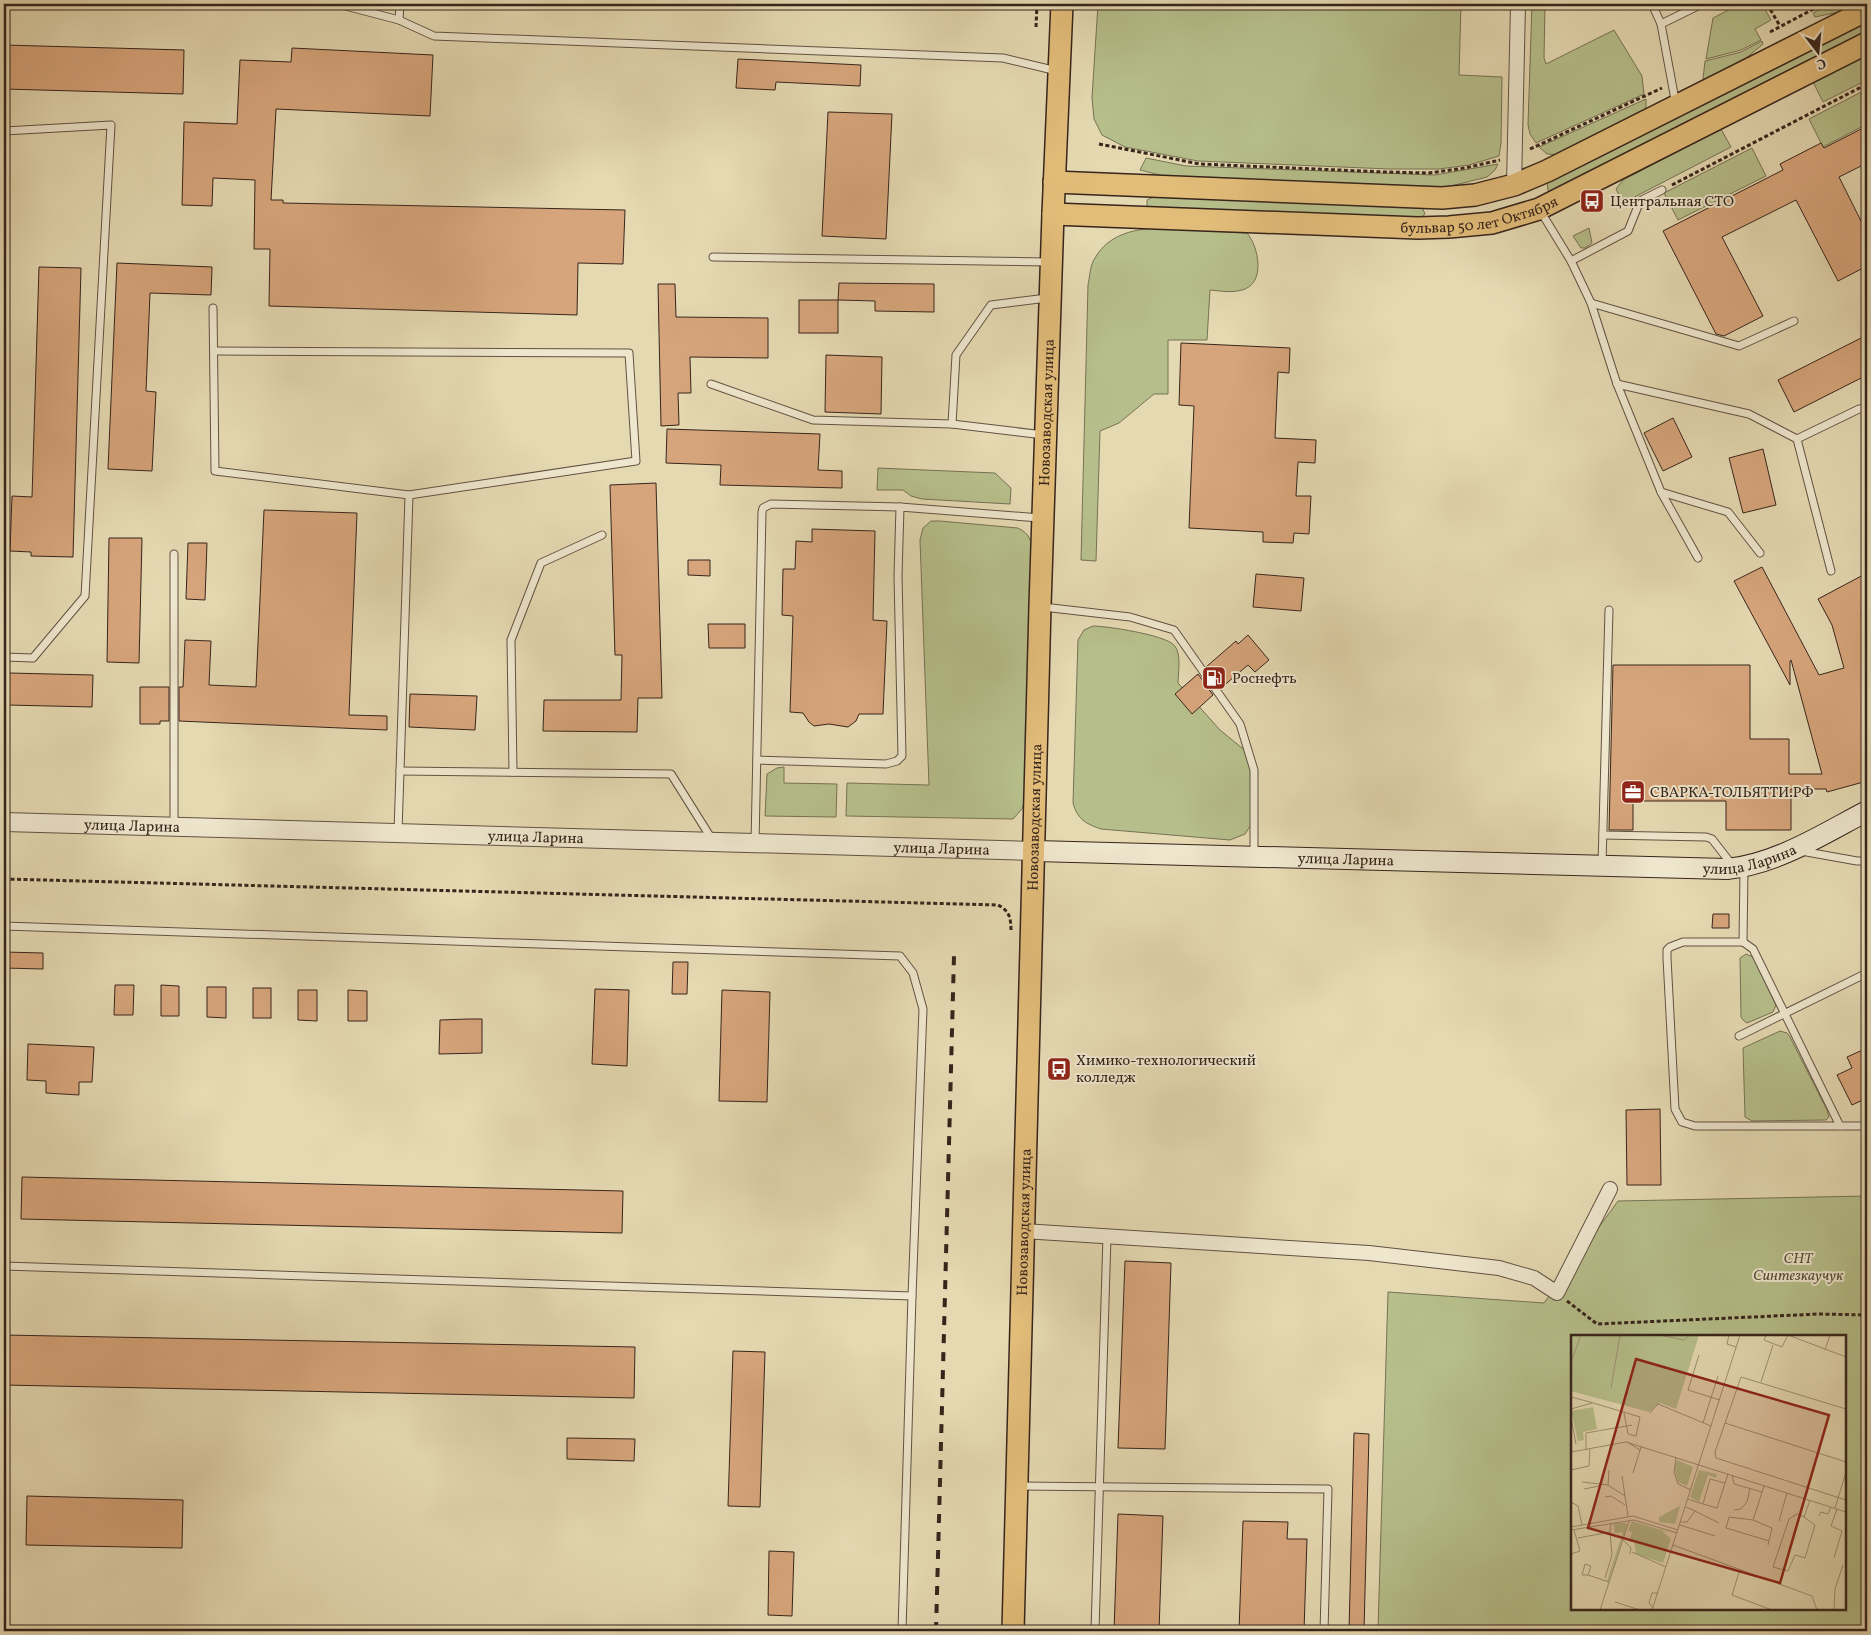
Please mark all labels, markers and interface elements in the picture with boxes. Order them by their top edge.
north arrow [1794,28,1844,78]
text: С [1814,53,1828,73]
bus stop icon: Центральная СТО [1579,188,1605,214]
street label: бульвар 50 лет Октября [1400,192,1562,240]
place label: Центральная СТО [1610,192,1734,213]
street label: Новозаводская улица [1035,339,1061,486]
fuel station icon: Роснефть [1201,665,1227,691]
place label: Роснефть [1232,669,1297,690]
street label: Новозаводская улица [1023,743,1048,891]
office icon: СВАРКА-ТОЛЬЯТТИ.РФ [1620,779,1646,805]
place label: СВАРКА-ТОЛЬЯТТИ.РФ [1650,783,1814,804]
street label: улица Ларина [83,815,180,839]
street label: улица Ларина [487,827,584,850]
street label: улица Ларина [893,838,990,862]
street label: улица Ларина [1702,840,1801,881]
street label: улица Ларина [1297,849,1394,872]
place label: Химико-технологический колледж [1076,1051,1256,1089]
bus stop icon: Химико-технологический колледж [1046,1056,1072,1082]
street label: Новозаводская улица [1013,1148,1038,1296]
park label: СНТ Синтезкаучук [1753,1249,1844,1287]
inset map [1571,1335,1846,1610]

